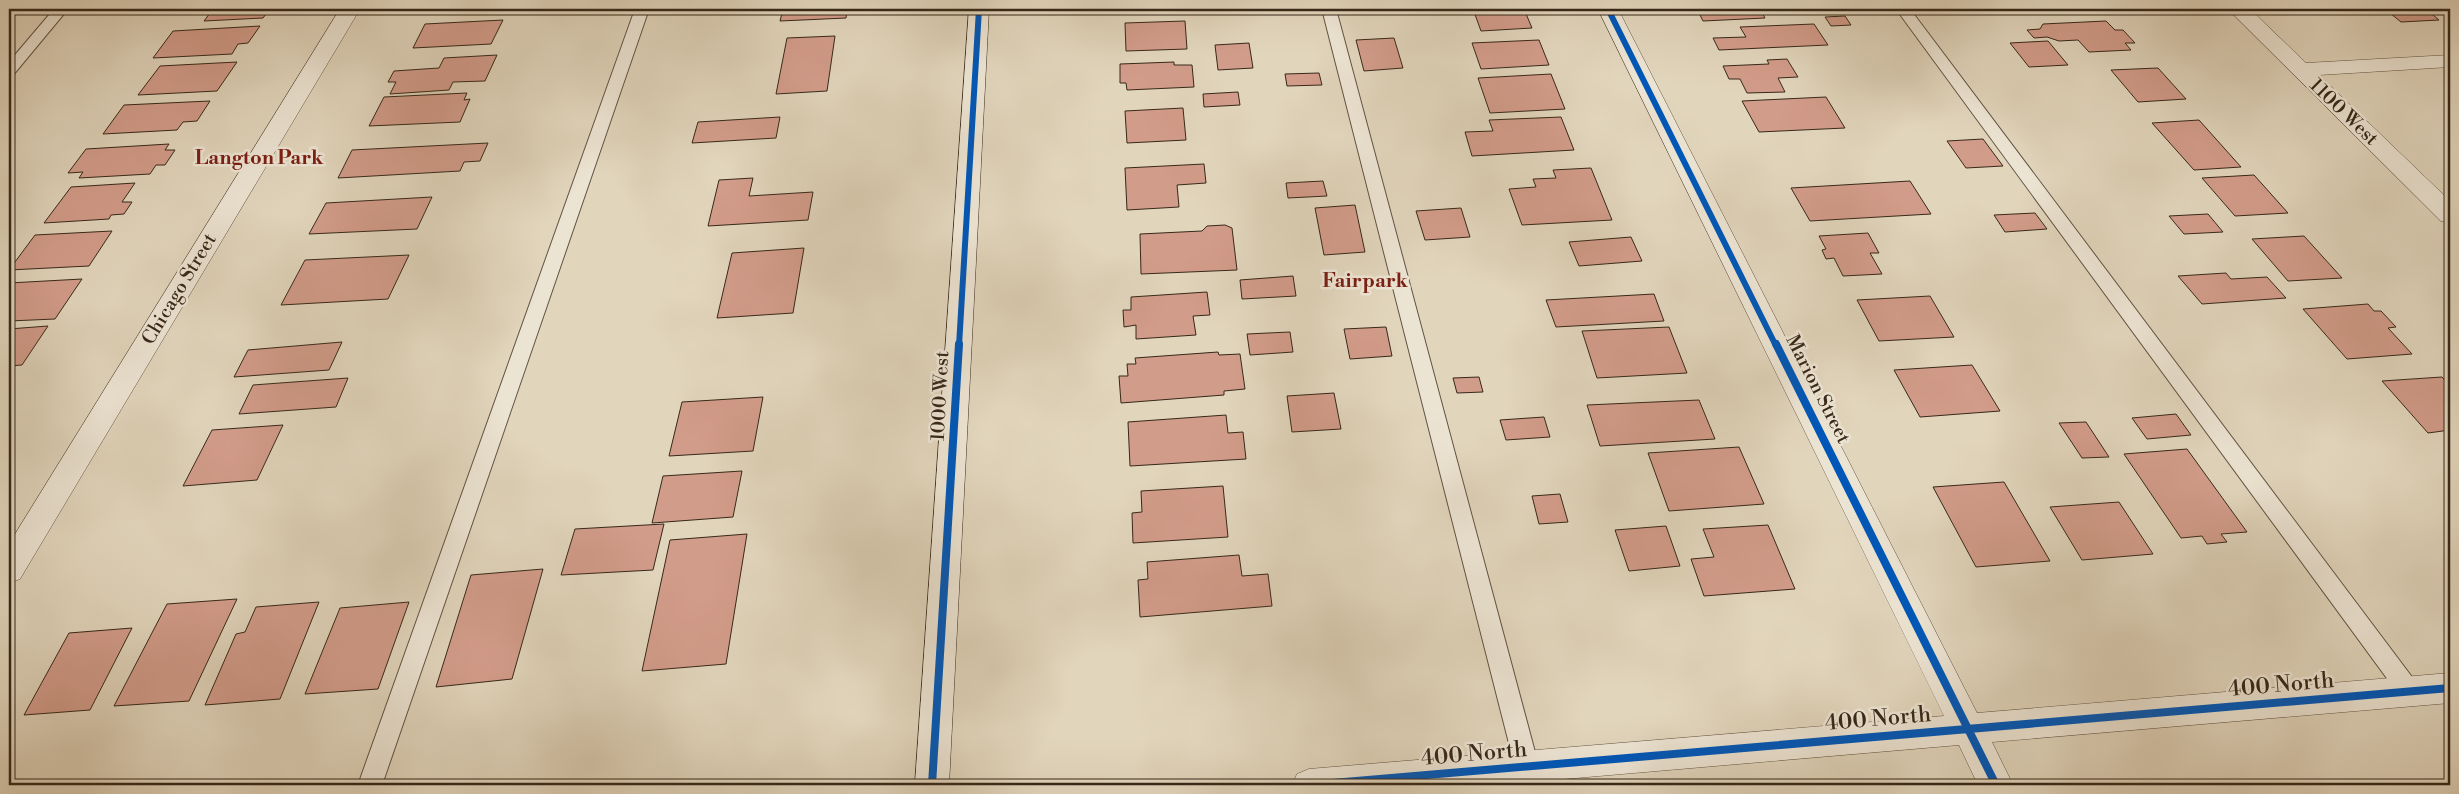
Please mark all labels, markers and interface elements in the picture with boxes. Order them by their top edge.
street label: 1100 West [2305,73,2384,151]
district label: Langton Park [195,146,324,171]
street label: Chicago Street [136,229,222,349]
district label: Fairpark [1322,269,1408,294]
street label: Marion Street [1780,331,1856,448]
street label: 1000 West [926,350,954,442]
street label: 400 North [2227,667,2335,703]
street label: 400 North [1824,701,1932,737]
street label: 400 North [1420,736,1528,772]

